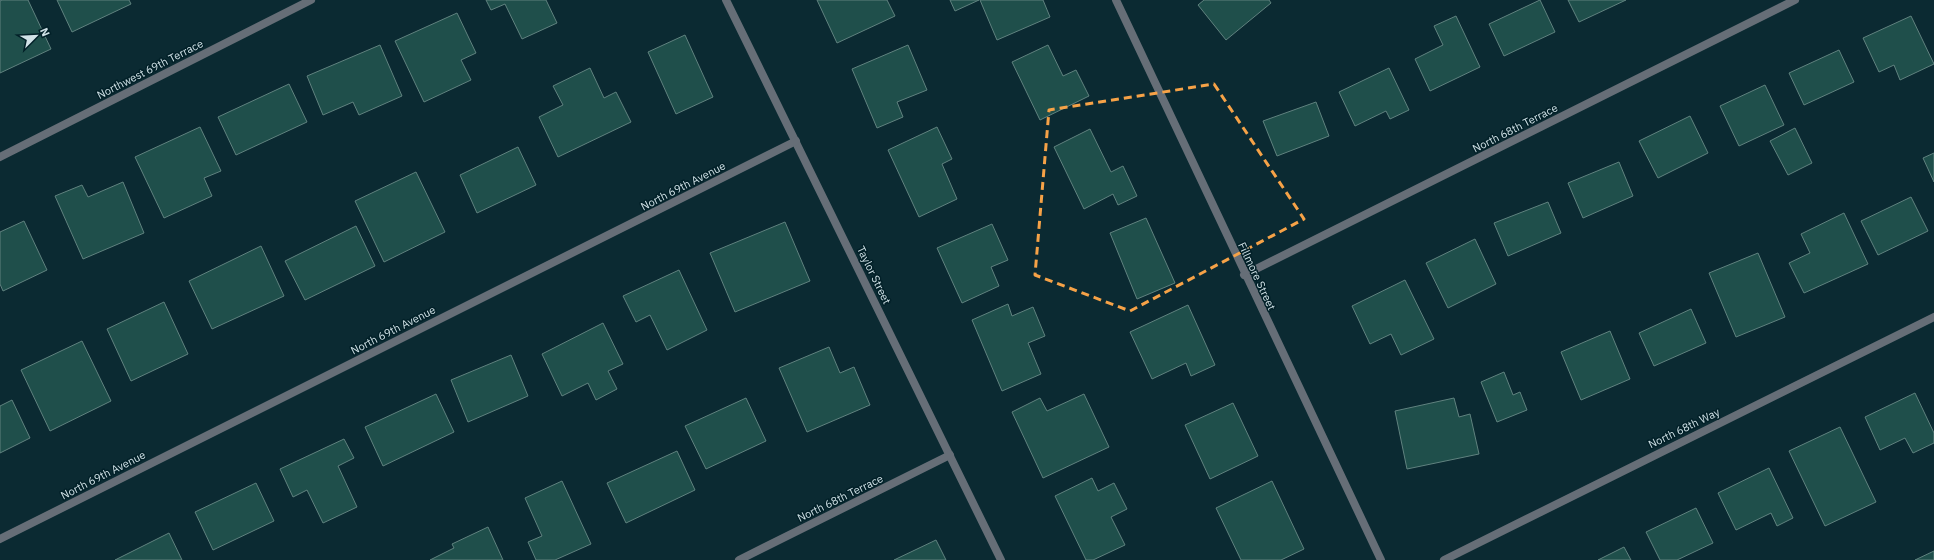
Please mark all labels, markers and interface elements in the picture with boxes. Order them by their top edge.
north arrow [16,16,56,56]
text: N [37,25,53,38]
street label: Northwest 69th Terrace [95,36,205,102]
street label: North 68th Terrace [1470,101,1560,155]
street label: North 69th Avenue [638,159,728,213]
street label: Fillmore Street [1235,240,1279,312]
street label: Taylor Street [854,244,894,306]
street label: North 69th Avenue [348,303,438,357]
street label: North 68th Way [1646,404,1722,451]
street label: North 69th Avenue [58,448,148,502]
street label: North 68th Terrace [795,471,885,525]

